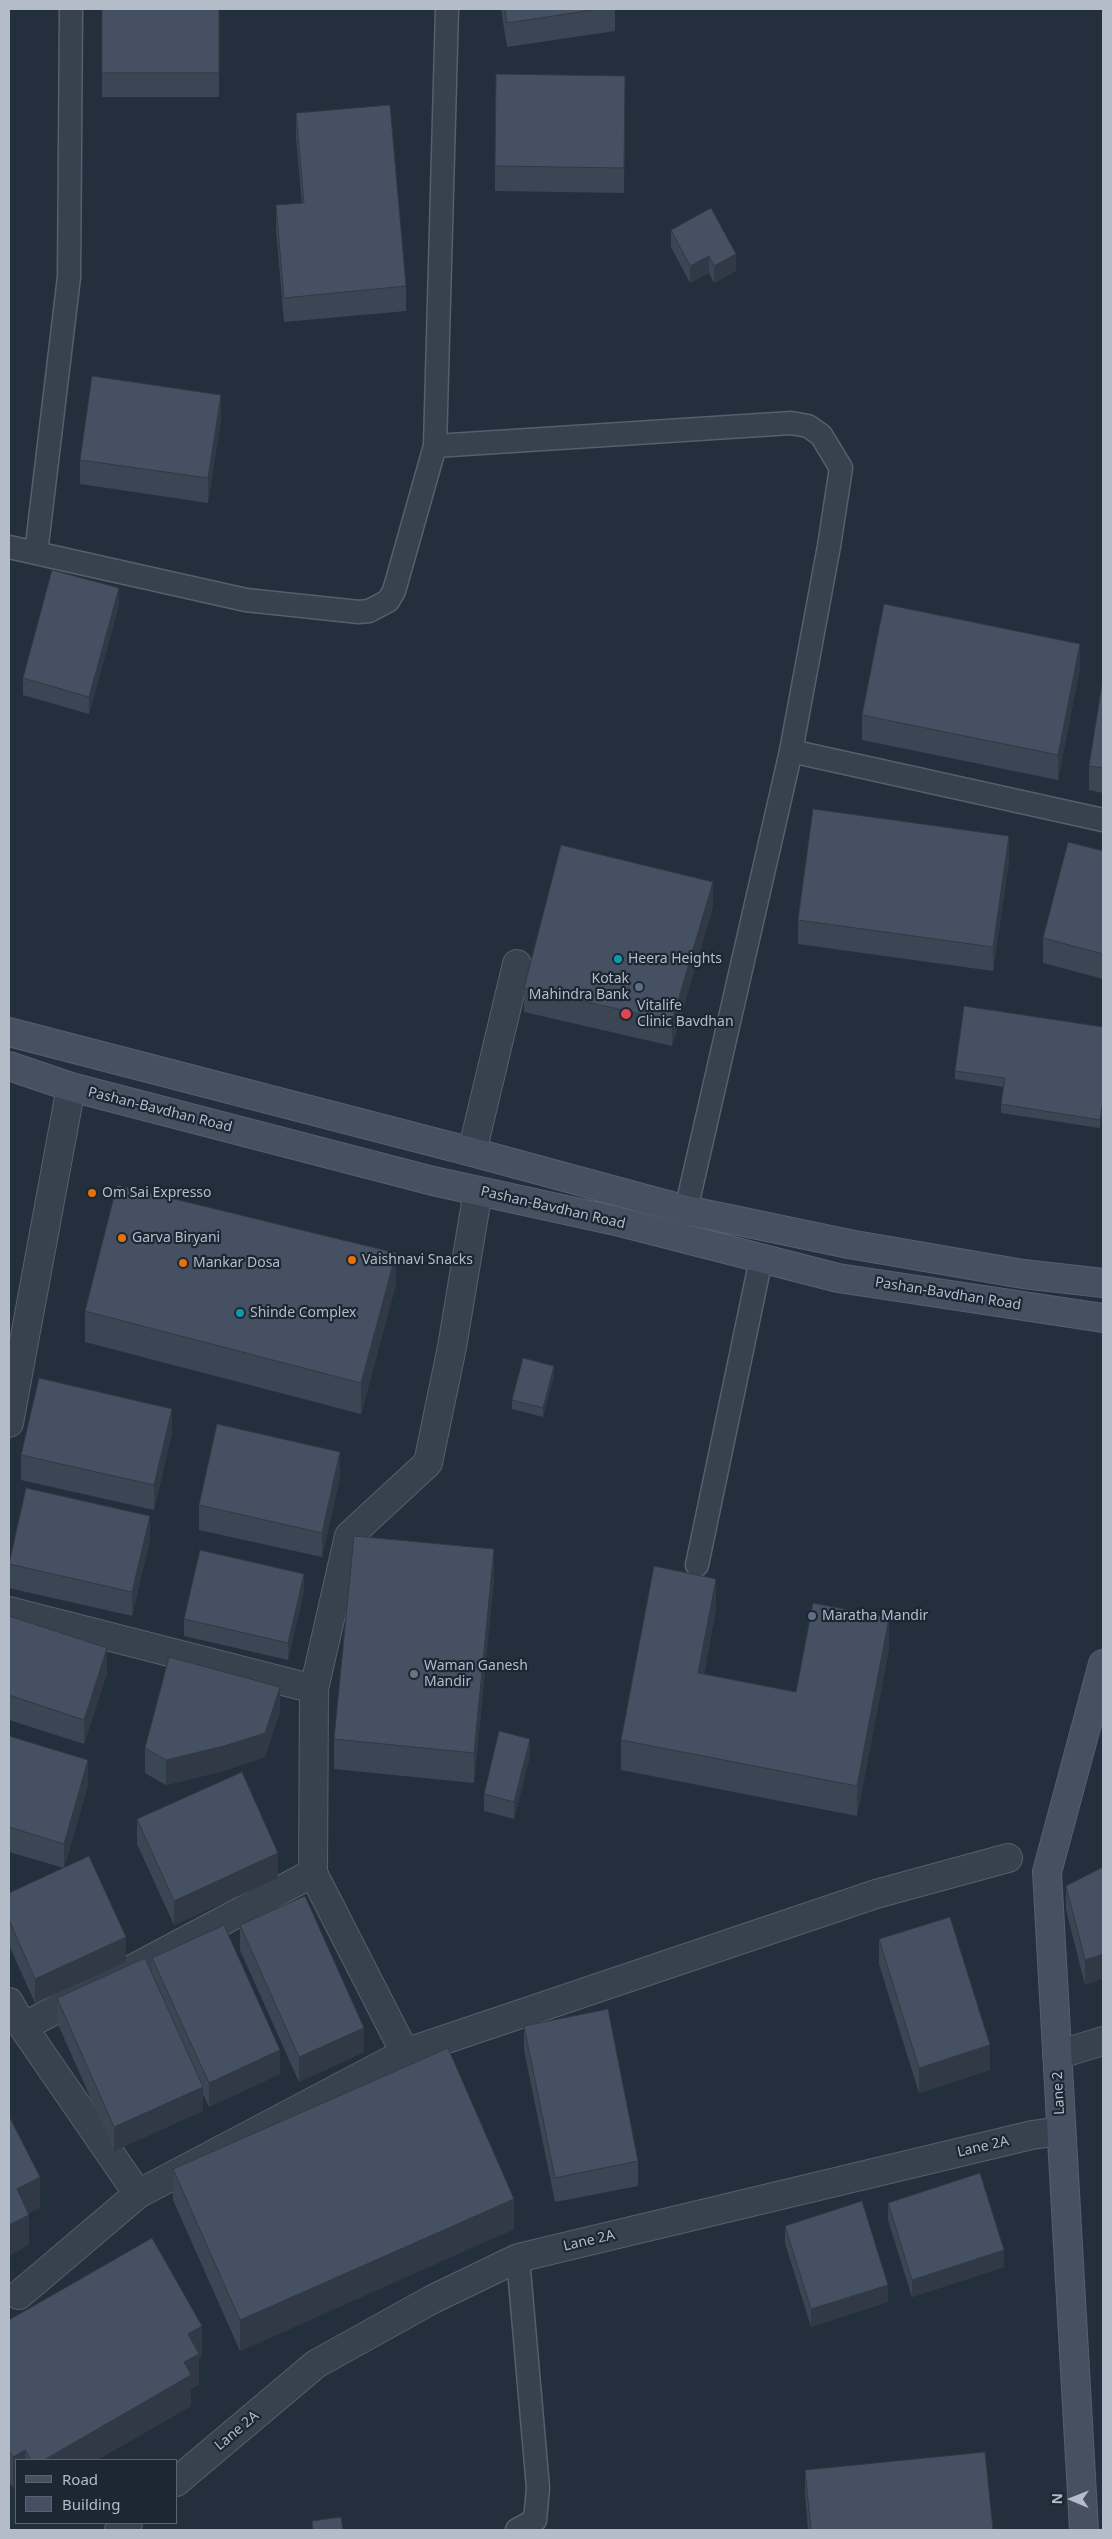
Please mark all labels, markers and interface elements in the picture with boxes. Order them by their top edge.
place label: Heera Heights [628,951,722,967]
marker: Heera Heights [612,953,624,965]
place label: Kotak Mahindra Bank [529,971,629,1004]
marker: Kotak Mahindra Bank [633,981,645,993]
place label: Vitalife Clinic Bavdhan [637,998,734,1030]
marker: Vitalife Clinic Bavdhan [619,1007,633,1021]
street label: Pashan-Bavdhan Road [86,1084,234,1136]
street label: Pashan-Bavdhan Road [479,1183,627,1233]
place label: Om Sai Expresso [102,1185,212,1201]
marker: Om Sai Expresso [86,1187,98,1199]
place label: Garva Biryani [132,1230,220,1246]
marker: Garva Biryani [116,1232,128,1244]
place label: Vaishnavi Snacks [362,1252,473,1268]
marker: Vaishnavi Snacks [346,1254,358,1266]
place label: Mankar Dosa [193,1255,280,1271]
marker: Mankar Dosa [177,1257,189,1269]
street label: Pashan-Bavdhan Road [874,1274,1022,1314]
place label: Shinde Complex [250,1305,356,1321]
marker: Shinde Complex [234,1307,246,1319]
place label: Maratha Mandir [822,1608,928,1624]
marker: Maratha Mandir [806,1610,818,1622]
place label: Waman Ganesh Mandir [424,1658,528,1690]
marker: Waman Ganesh Mandir [408,1668,420,1680]
street label: Lane 2 [1049,2071,1069,2115]
street label: Lane 2A [956,2133,1010,2161]
street label: Lane 2A [562,2227,616,2255]
street label: Lane 2A [212,2408,262,2454]
legend [15,2459,178,2524]
text: Road [62,2469,98,2489]
north arrow [1047,2474,1097,2524]
text: N [1047,2493,1066,2505]
text: Building [62,2494,120,2514]

